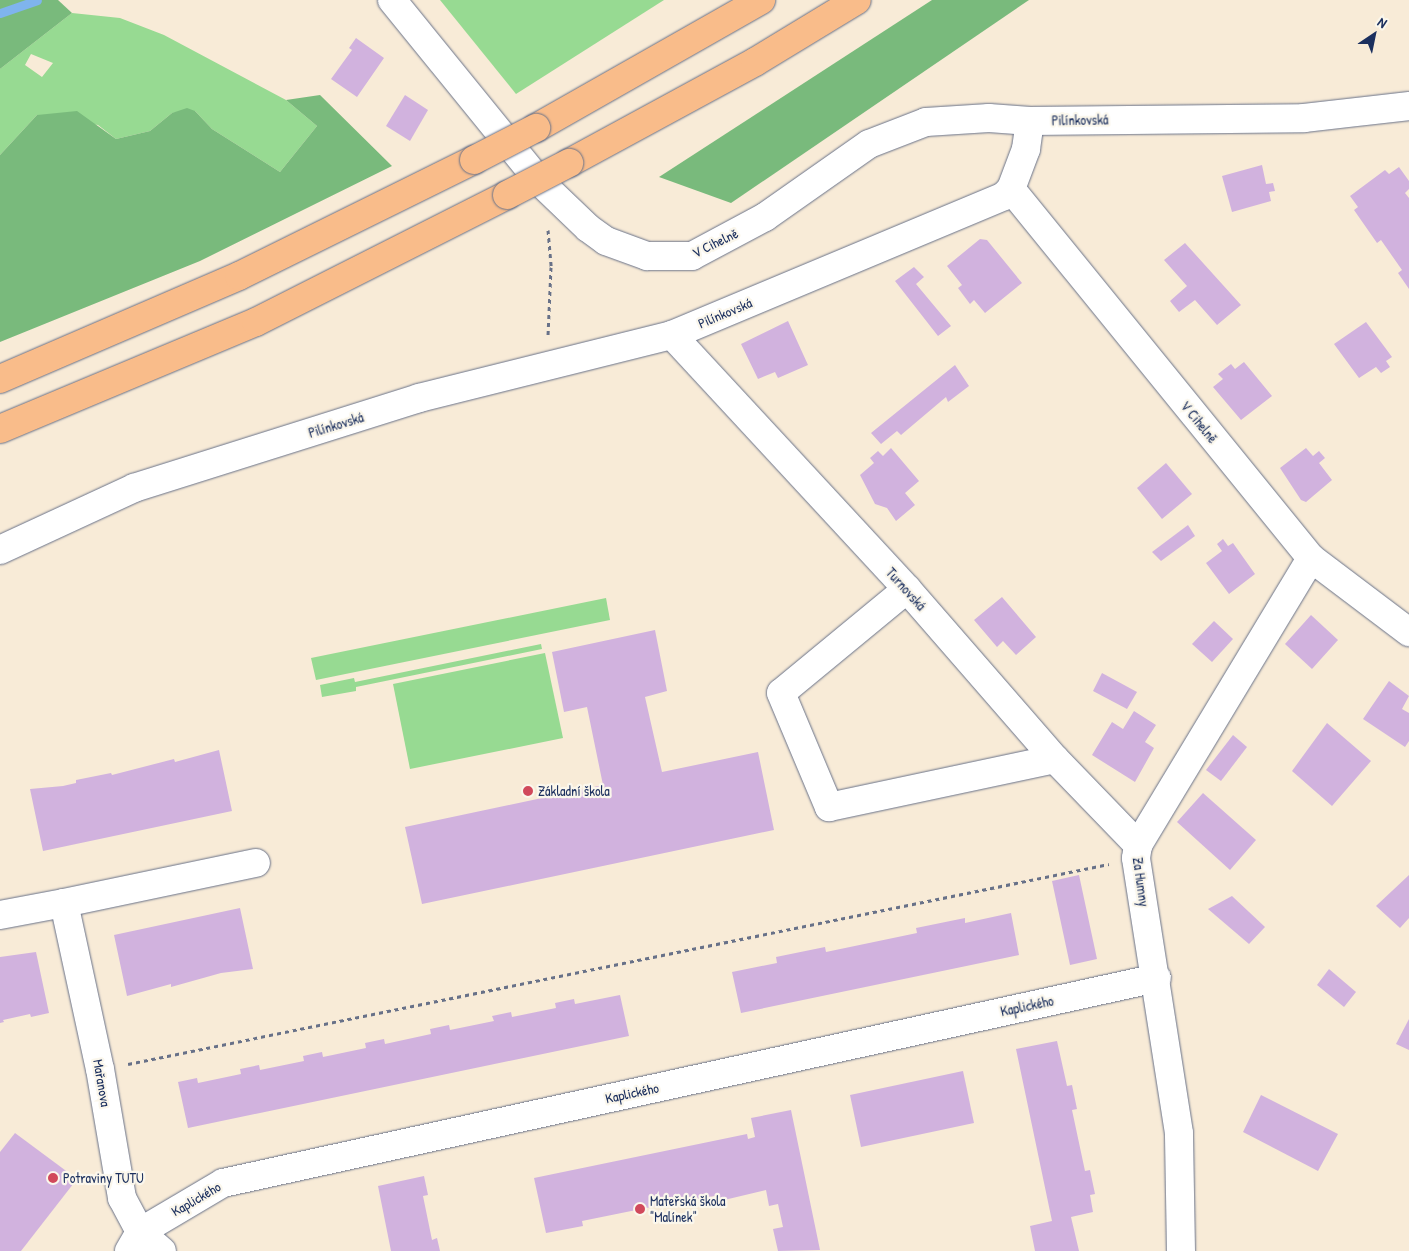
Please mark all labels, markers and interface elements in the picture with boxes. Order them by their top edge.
north arrow [1349,10,1399,60]
text: N [1374,12,1391,32]
street label: Pilínkovská [1051,111,1109,129]
street label: V Cihelně [689,225,741,261]
street label: Pilínkovská [696,294,754,332]
street label: V Cihelně [1177,398,1221,446]
street label: Pilínkovská [306,409,366,441]
street label: Turnovská [882,564,930,614]
place label: Základní škola [538,783,610,799]
marker: Základní škola [522,785,534,797]
street label: Za Humny [1129,856,1153,908]
street label: Kaplického [999,992,1055,1020]
street label: Mařanova [90,1058,114,1108]
street label: Kaplického [604,1079,660,1107]
place label: Potraviny TUTU [63,1170,144,1186]
marker: Potraviny TUTU [47,1172,59,1184]
street label: Kaplického [168,1178,224,1220]
place label: Mateřská škola "Malínek" [650,1193,726,1226]
marker: Mateřská škola "Malínek" [634,1203,646,1215]

